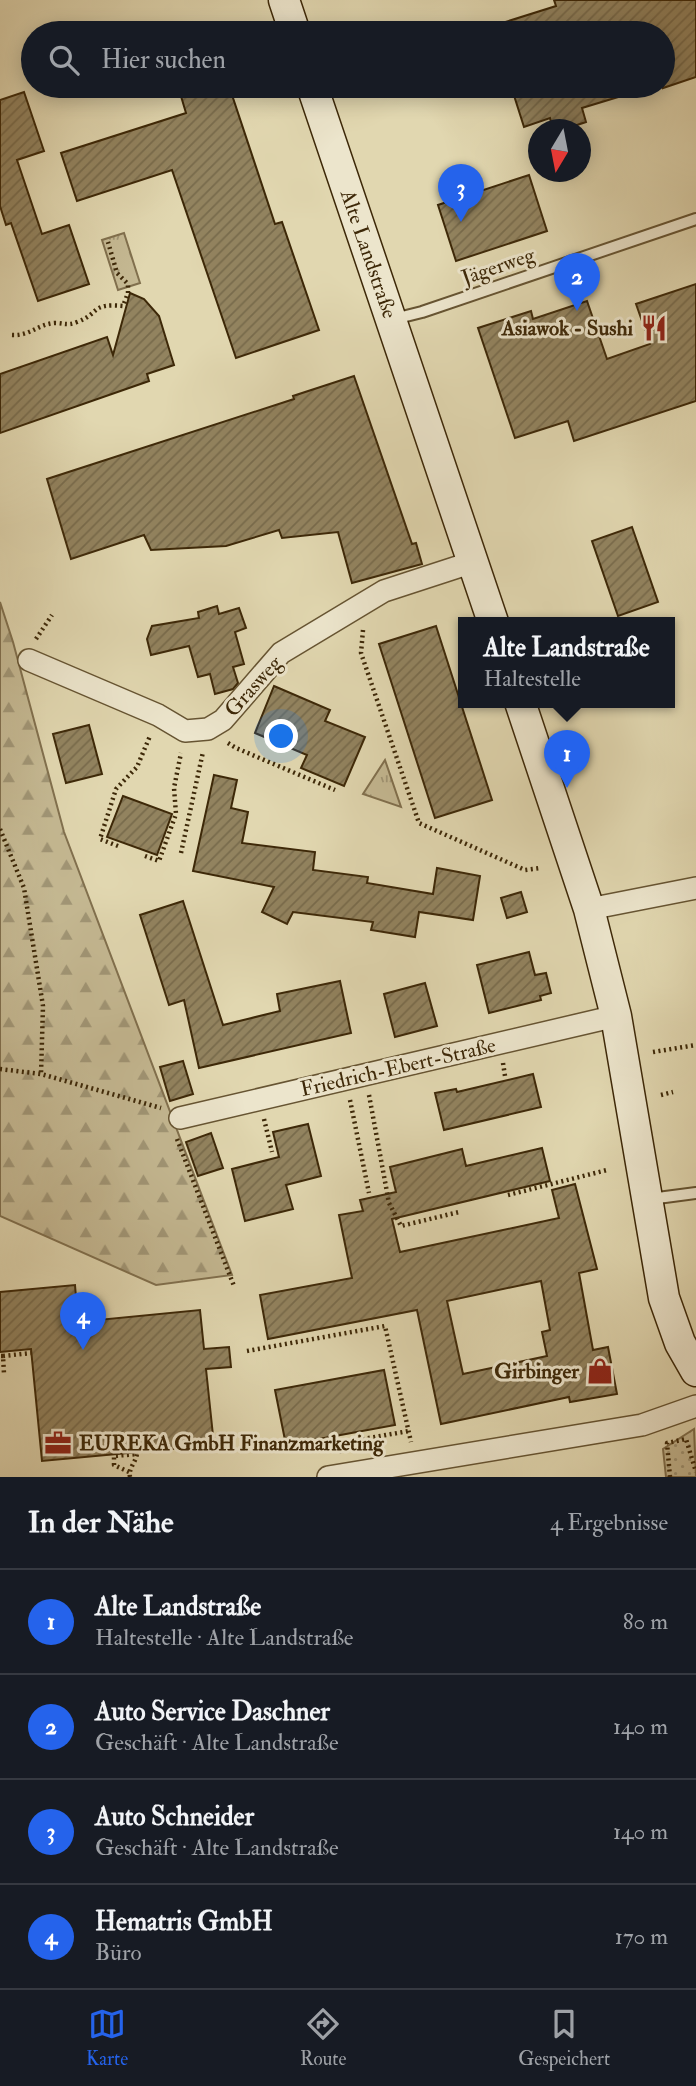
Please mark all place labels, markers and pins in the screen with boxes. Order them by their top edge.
pin: 3 [438,164,484,222]
pin: 2 [554,253,600,311]
restaurant icon: Asiawok - Sushi [639,313,669,343]
place label: Asiawok - Sushi [501,315,633,342]
pin: 1 [544,730,590,788]
pin: 4 [60,1292,106,1350]
shop icon: Girbinger [585,1356,615,1386]
place label: Girbinger [494,1358,580,1385]
office icon: EUREKA GmbH Finanzmarketing [43,1428,73,1458]
place label: EUREKA GmbH Finanzmarketing [79,1430,384,1457]

